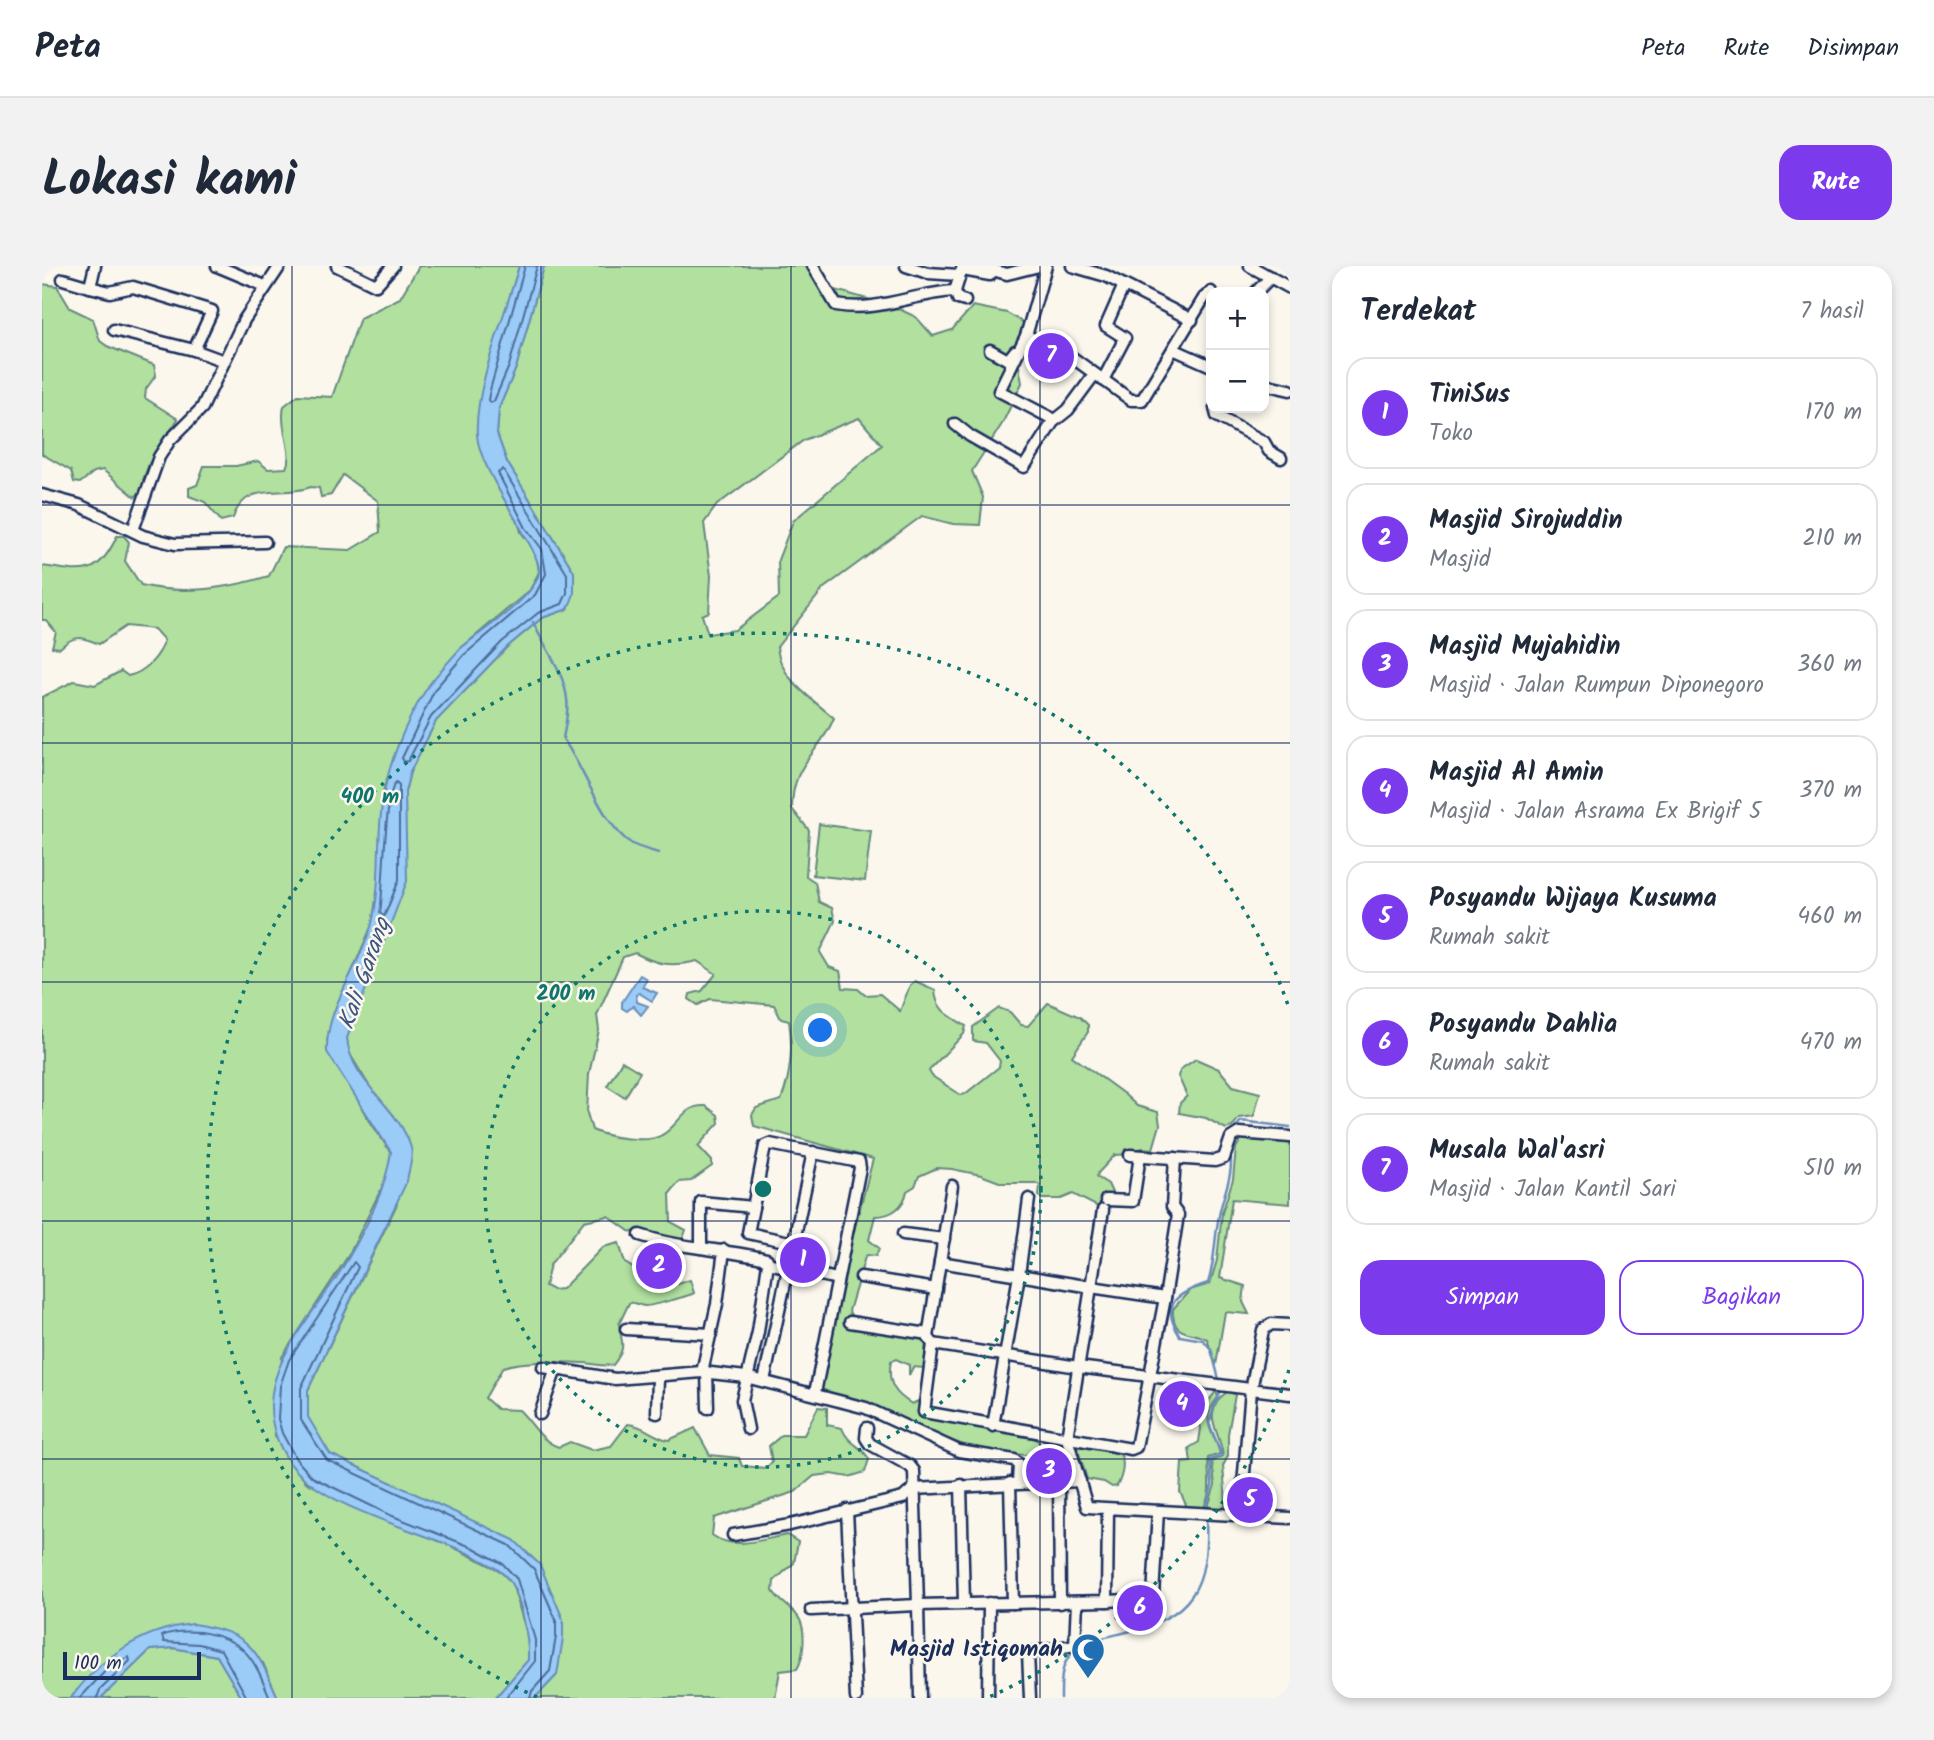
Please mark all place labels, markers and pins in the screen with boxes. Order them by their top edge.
pin: 7 [1028,330,1074,382]
centre of rings [751,1177,775,1201]
pin: 1 [780,1234,826,1286]
pin: 2 [636,1240,682,1292]
pin: 4 [1159,1378,1205,1430]
pin: 3 [1026,1445,1072,1497]
pin: 5 [1227,1474,1273,1526]
pin: 6 [1117,1582,1163,1634]
mosque icon: Masjid Istiqomah [1069,1631,1107,1680]
place label: Masjid Istiqomah [890,1632,1063,1668]

